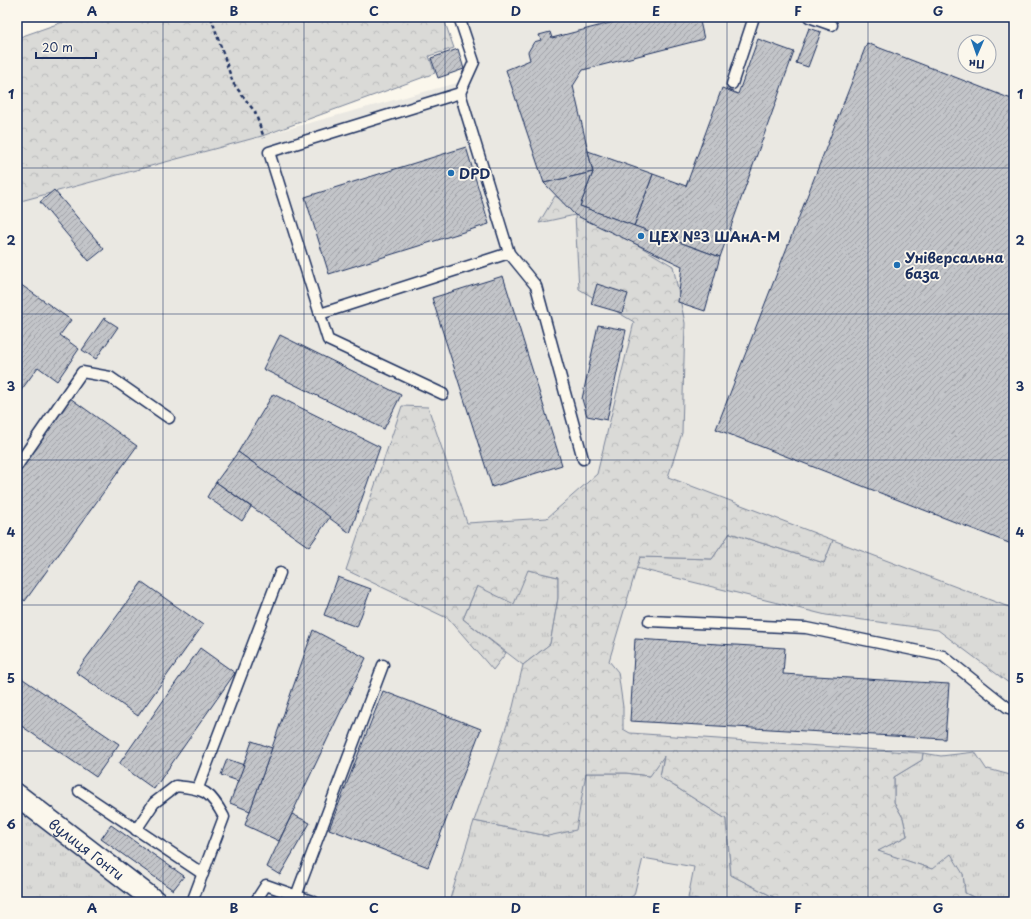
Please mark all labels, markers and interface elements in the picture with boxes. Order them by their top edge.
text: A [87,1,97,20]
text: B [230,1,239,20]
text: C [369,1,379,20]
text: D [511,1,521,20]
text: E [652,1,660,20]
text: F [794,1,802,20]
text: G [933,1,943,20]
scale bar [36,34,96,60]
north arrow [957,34,997,74]
text: 20 m [42,38,73,56]
text: Пн [968,56,985,73]
text: 1 [8,84,14,103]
text: 1 [1017,84,1023,103]
place label: DPD [459,163,490,184]
marker: DPD [446,168,456,178]
place label: ЦЕХ №3 ШАнА-М [649,226,780,247]
text: 2 [6,230,16,249]
text: 2 [1015,230,1025,249]
marker: ЦЕХ №3 ШАнА-М [636,231,646,241]
place label: Універсальна база [904,247,1004,284]
marker: Універсальна база [892,260,902,270]
text: 3 [7,376,16,395]
text: 3 [1016,376,1025,395]
text: 4 [7,522,16,541]
text: 4 [1016,522,1025,541]
text: 5 [7,668,15,687]
text: 5 [1016,668,1024,687]
street label: вулиця Гонти [45,813,129,885]
text: 6 [6,814,16,833]
text: 6 [1015,814,1025,833]
text: A [87,898,97,917]
text: B [230,898,239,917]
text: C [369,898,379,917]
text: D [511,898,521,917]
text: E [652,898,660,917]
text: F [794,898,802,917]
text: G [933,898,943,917]

